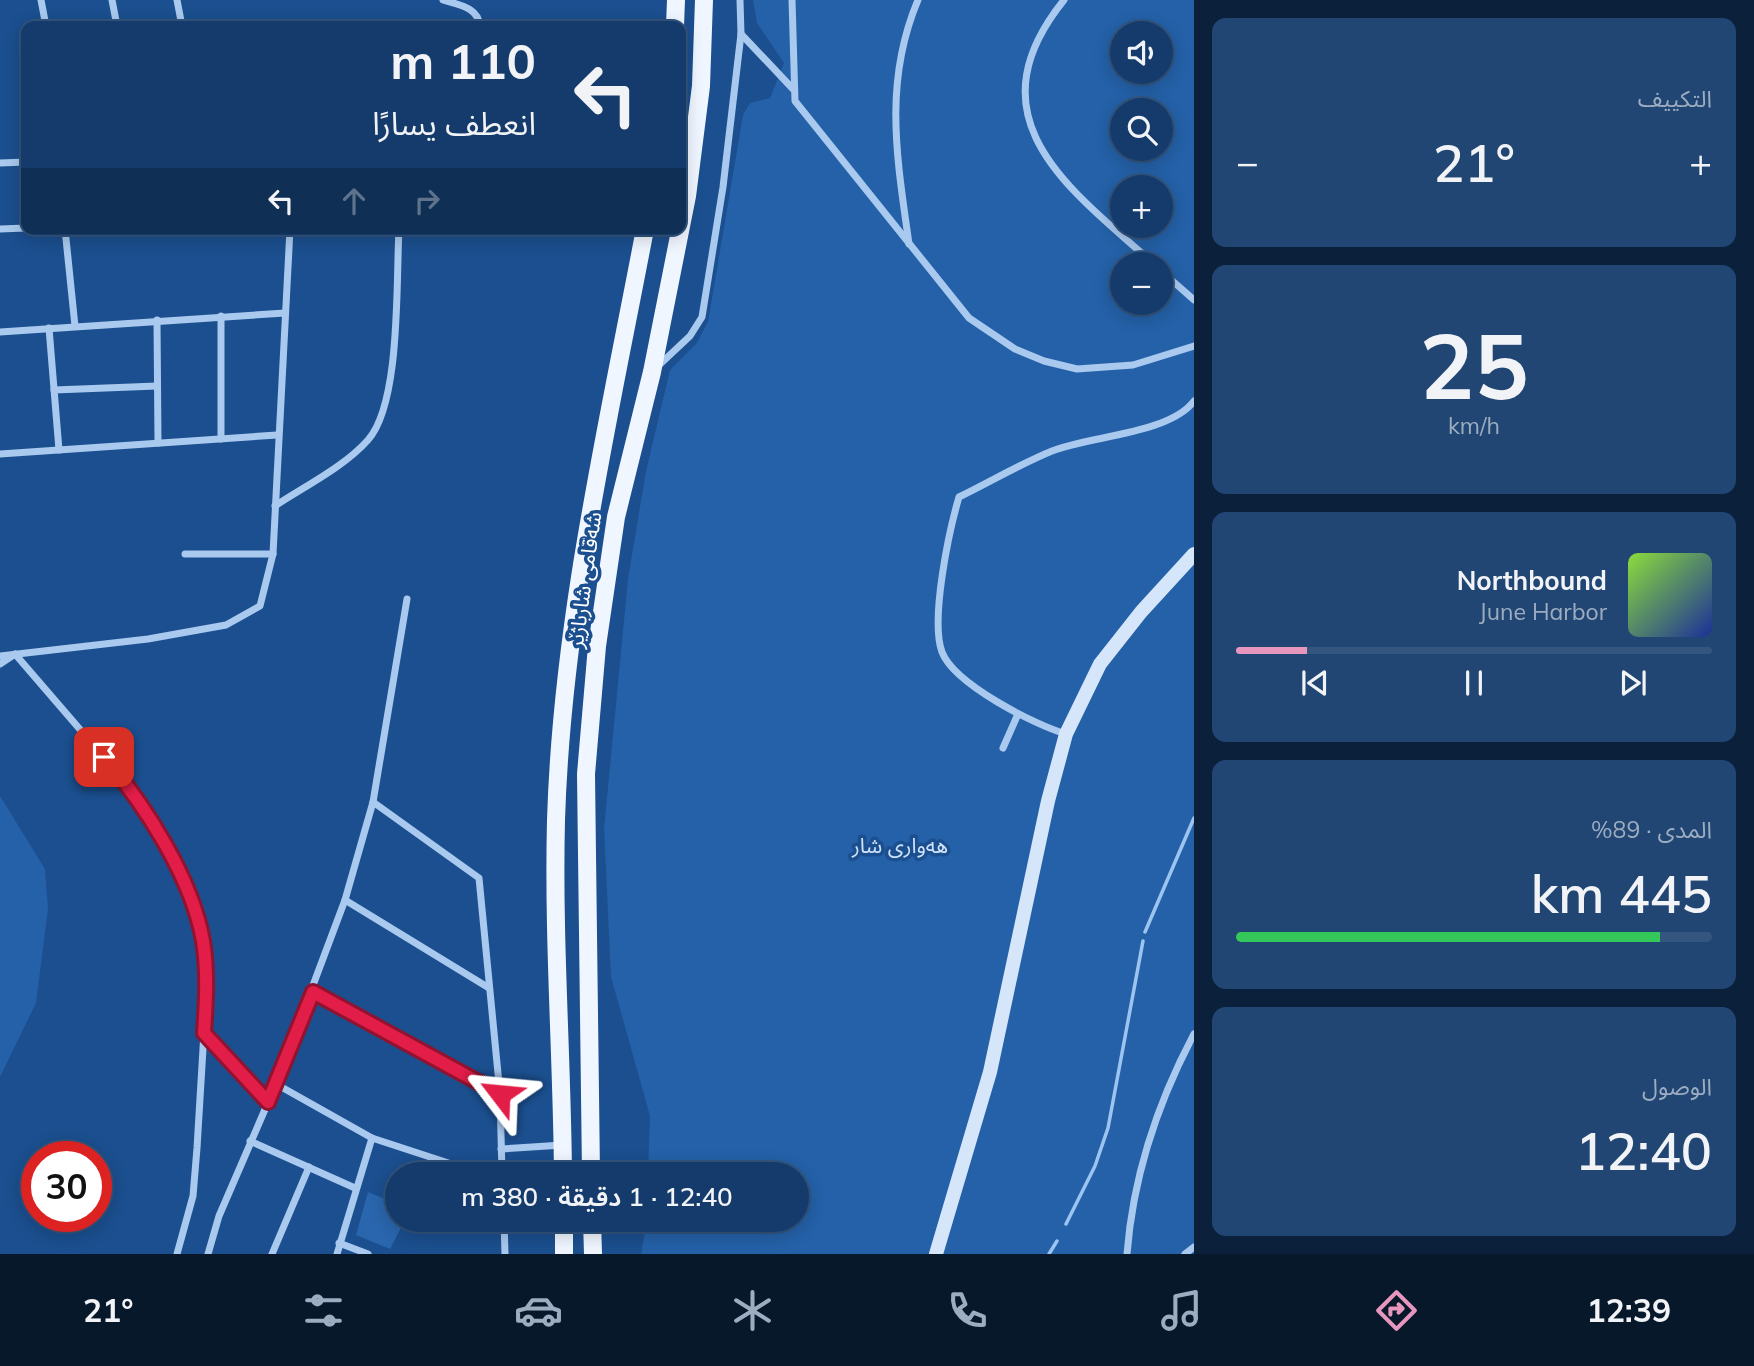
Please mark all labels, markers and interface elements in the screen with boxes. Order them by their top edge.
map controls [1110,21,1173,315]
button: sound [1110,21,1173,84]
text: 110 m [390,30,536,91]
icon: left [560,49,651,140]
text: التكييف [1638,84,1712,113]
button: search [1110,98,1173,161]
text: انعطف يسارًا [372,103,536,143]
text: 21° [1433,130,1515,195]
text: − [1236,138,1259,186]
text: + [1689,138,1712,186]
button: + [1110,175,1173,238]
icon: left [262,182,300,220]
icon: ahead [335,182,373,220]
icon: right [408,182,446,220]
button: − [1110,252,1173,315]
text: 25 [1419,308,1529,422]
text: km/h [1448,411,1500,440]
street label: شەقامی شارباژێر [561,510,606,651]
text: Northbound [1457,564,1607,597]
text: June Harbor [1479,597,1607,626]
icon: previous [1296,664,1334,702]
icon: pause [1455,664,1493,702]
icon: next [1614,664,1652,702]
pin [74,727,134,787]
icon: arrive [85,738,123,776]
text: المدى · 89% [1591,815,1712,844]
park label: هەواری شار [851,832,948,858]
text: 445 km [1531,861,1712,926]
position arrow [463,1057,537,1131]
text: الوصول [1642,1072,1712,1101]
text: 12:40 [1575,1118,1712,1183]
speed limit sign: 30 [21,1141,112,1232]
text: 12:40 · 1 دقيقة · 380 m [461,1180,733,1213]
icon: filters [299,1286,348,1335]
icon: car [514,1286,563,1335]
icon: climate [728,1286,777,1335]
icon: phone [943,1286,992,1335]
icon: music [1157,1286,1206,1335]
icon: directions [1372,1286,1421,1335]
text: 21° [83,1290,133,1330]
text: 12:39 [1586,1290,1671,1330]

